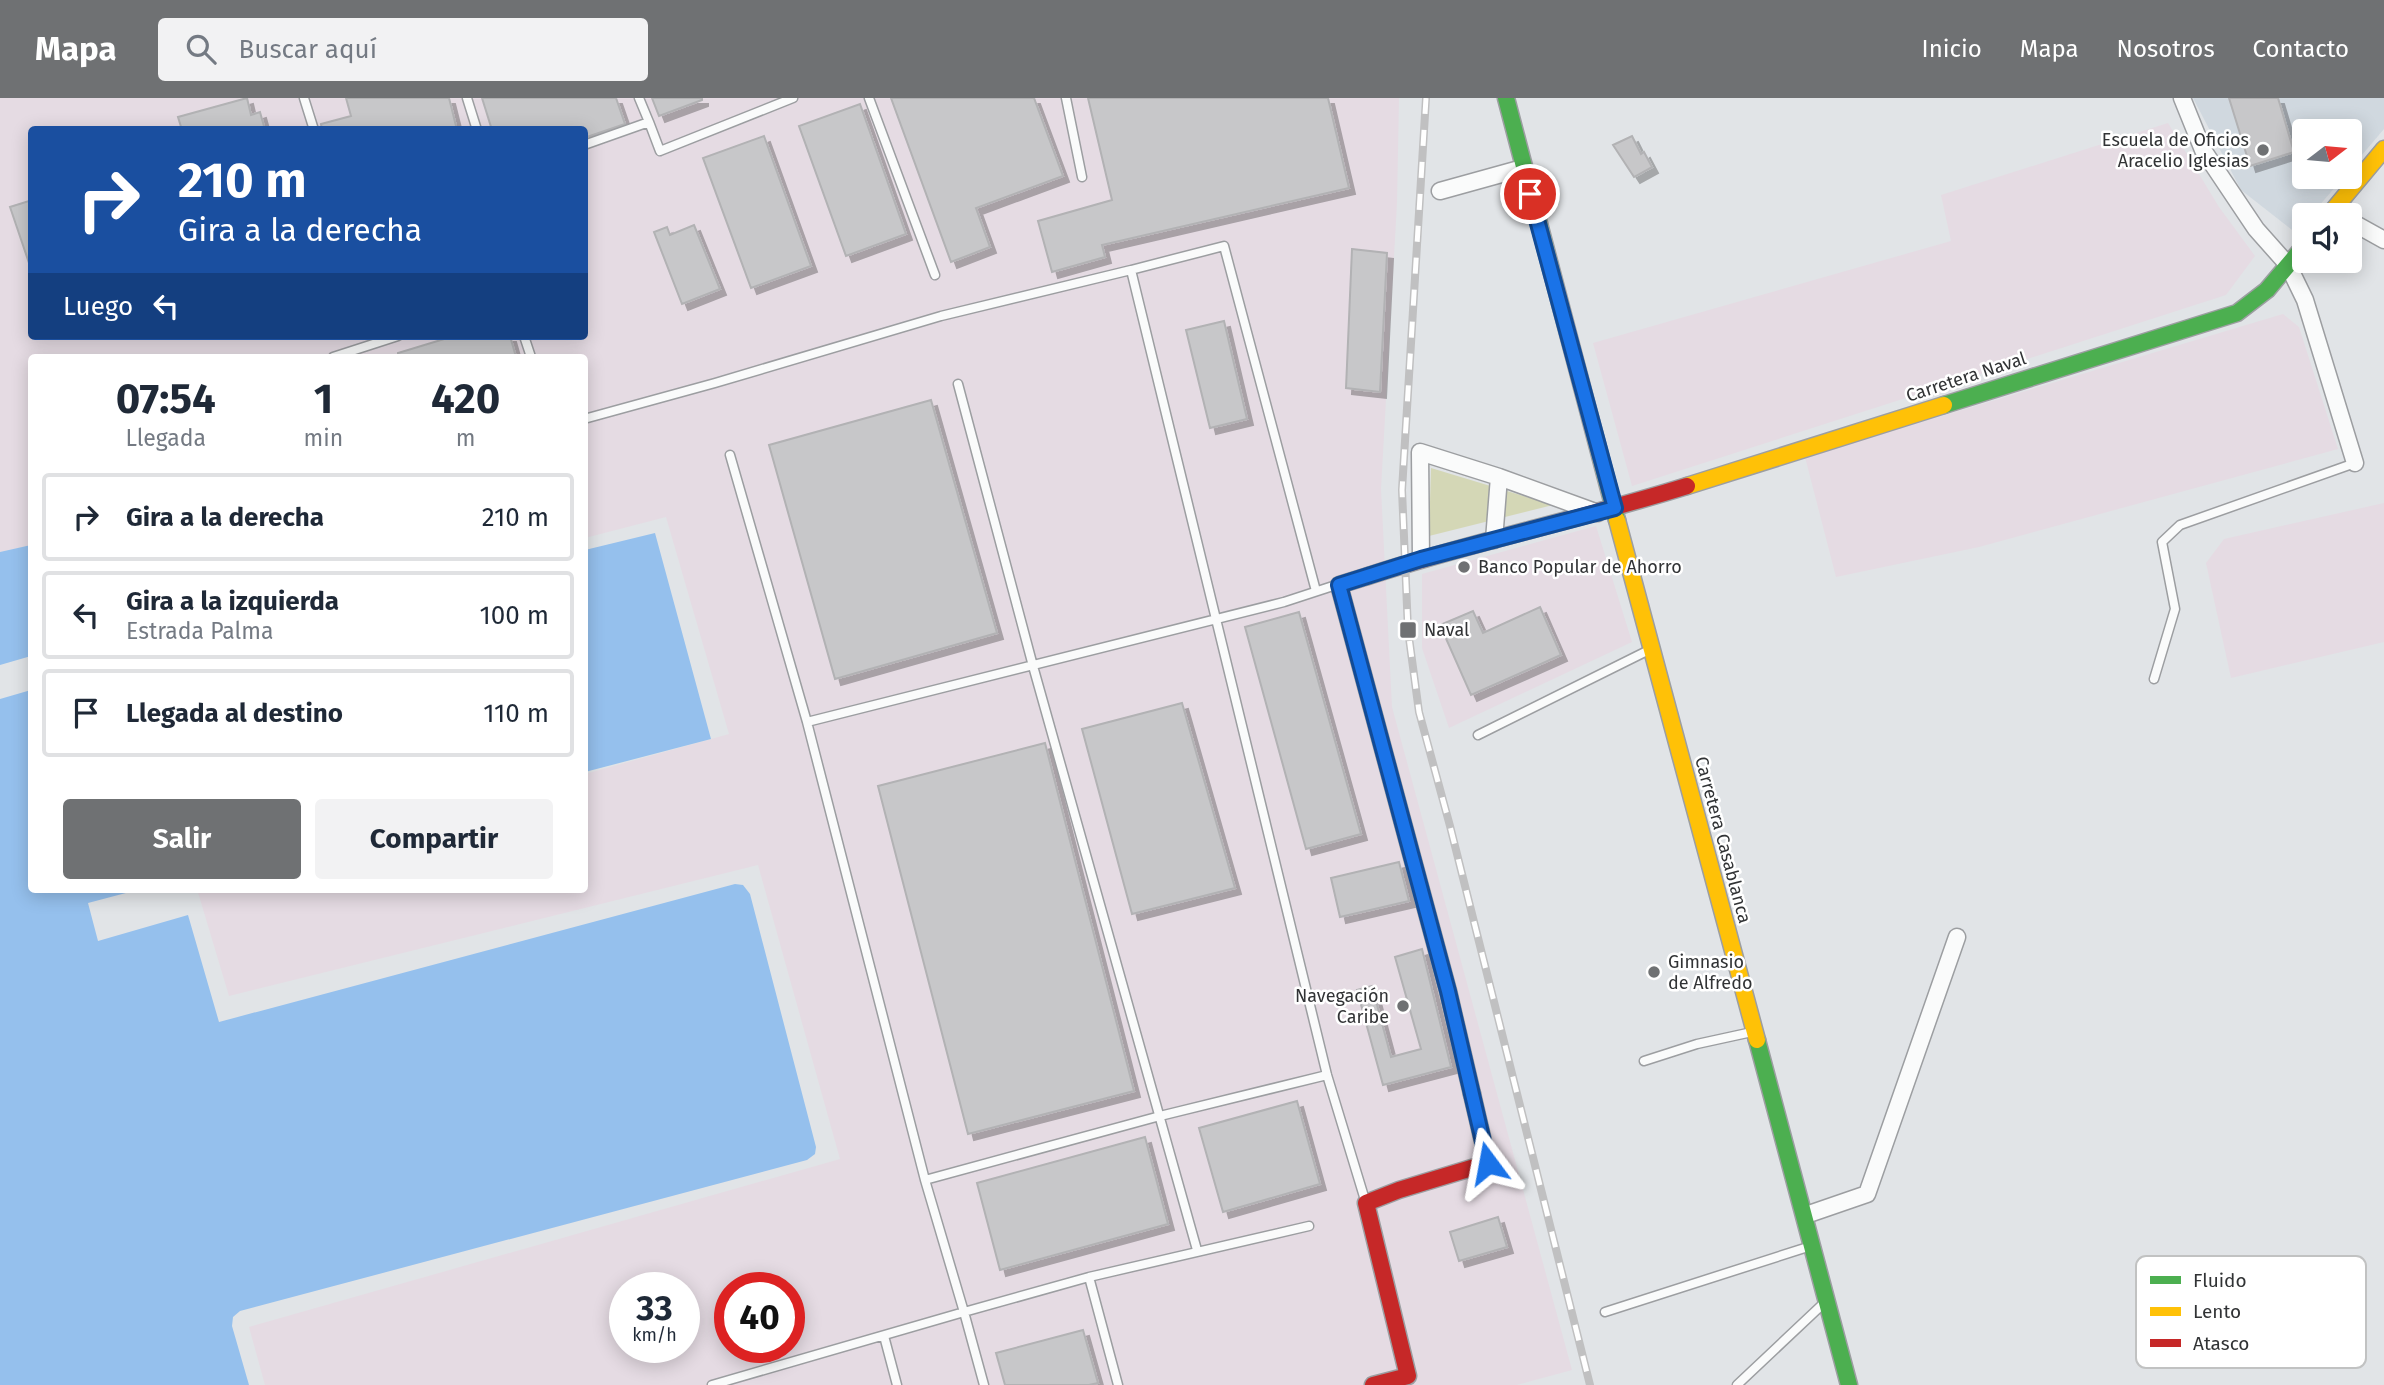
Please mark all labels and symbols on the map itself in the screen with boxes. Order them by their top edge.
north arrow [2292,119,2362,189]
place label: Escuela de Oficios Aracelio Iglesias [2102,129,2249,172]
marker: Escuela de Oficios Aracelio Iglesias [2255,142,2271,158]
pin [1500,164,1560,224]
street label: Carretera Naval [1903,347,2029,407]
place label: Banco Popular de Ahorro [1478,556,1682,578]
marker: Banco Popular de Ahorro [1456,559,1472,575]
place label: Naval [1424,619,1469,641]
marker: Naval [1398,620,1418,640]
street label: Carretera Casablanca [1690,754,1756,926]
place label: Gimnasio de Alfredo [1668,951,1752,994]
marker: Gimnasio de Alfredo [1646,964,1662,980]
place label: Navegación Caribe [1295,985,1389,1028]
marker: Navegación Caribe [1395,998,1411,1014]
position arrow [1451,1126,1525,1200]
legend [2136,1256,2366,1368]
text: Fluido [2193,1269,2247,1292]
speed limit sign: 40 [714,1272,805,1363]
text: Lento [2193,1300,2241,1323]
text: Atasco [2193,1332,2249,1355]

